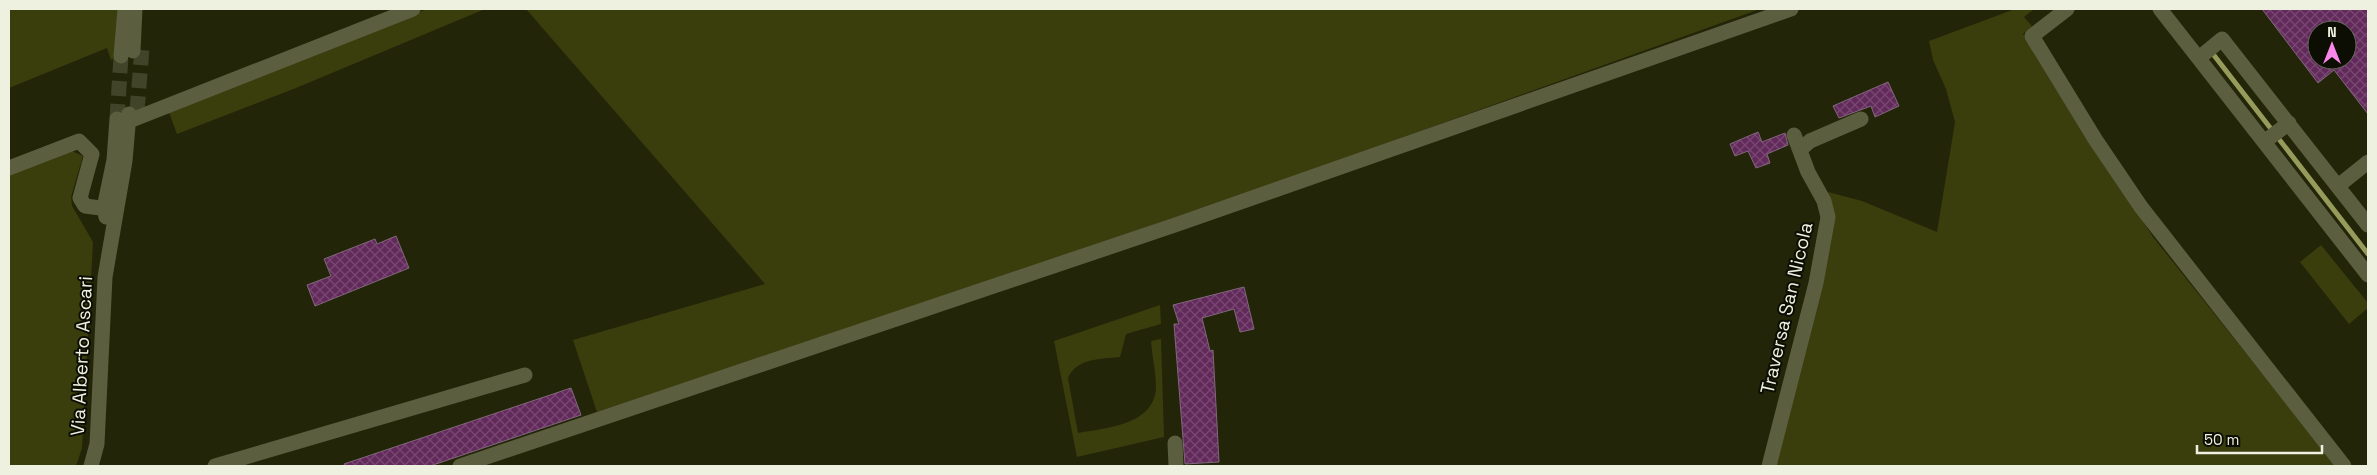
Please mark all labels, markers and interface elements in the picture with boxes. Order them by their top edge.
north arrow [2307,20,2357,70]
text: N [2327,23,2337,41]
street label: Traversa San Nicola [1755,220,1818,397]
street label: Via Alberto Ascari [65,275,98,437]
scale bar [2197,422,2322,454]
text: 50 m [2204,430,2239,449]

